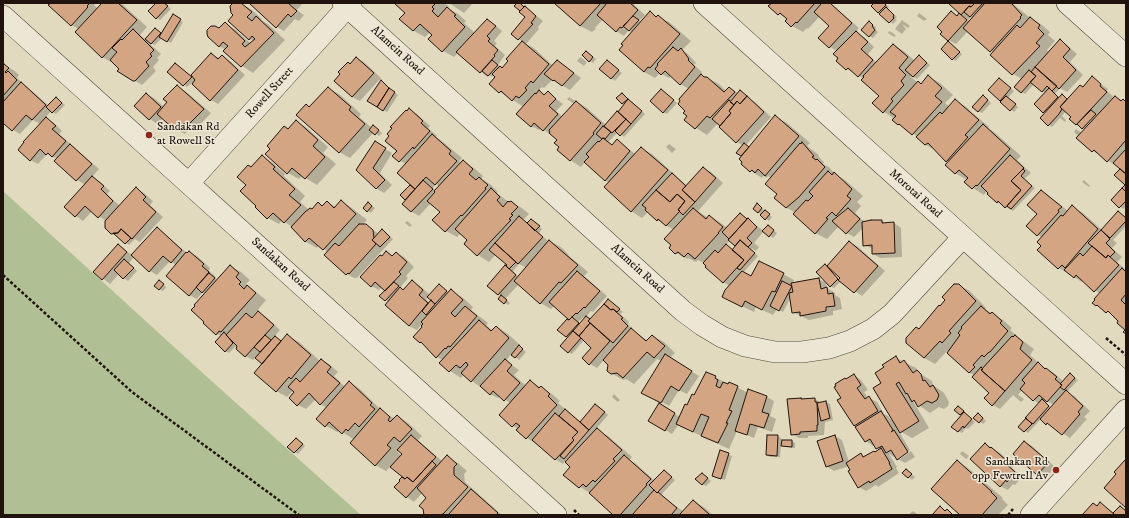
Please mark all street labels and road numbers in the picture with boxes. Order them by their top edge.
street label: Alamein Road [367,23,427,79]
street label: Rowell Street [243,64,297,122]
street label: Morotai Road [886,166,944,222]
street label: Sandakan Road [248,235,312,295]
street label: Alamein Road [607,241,667,297]

